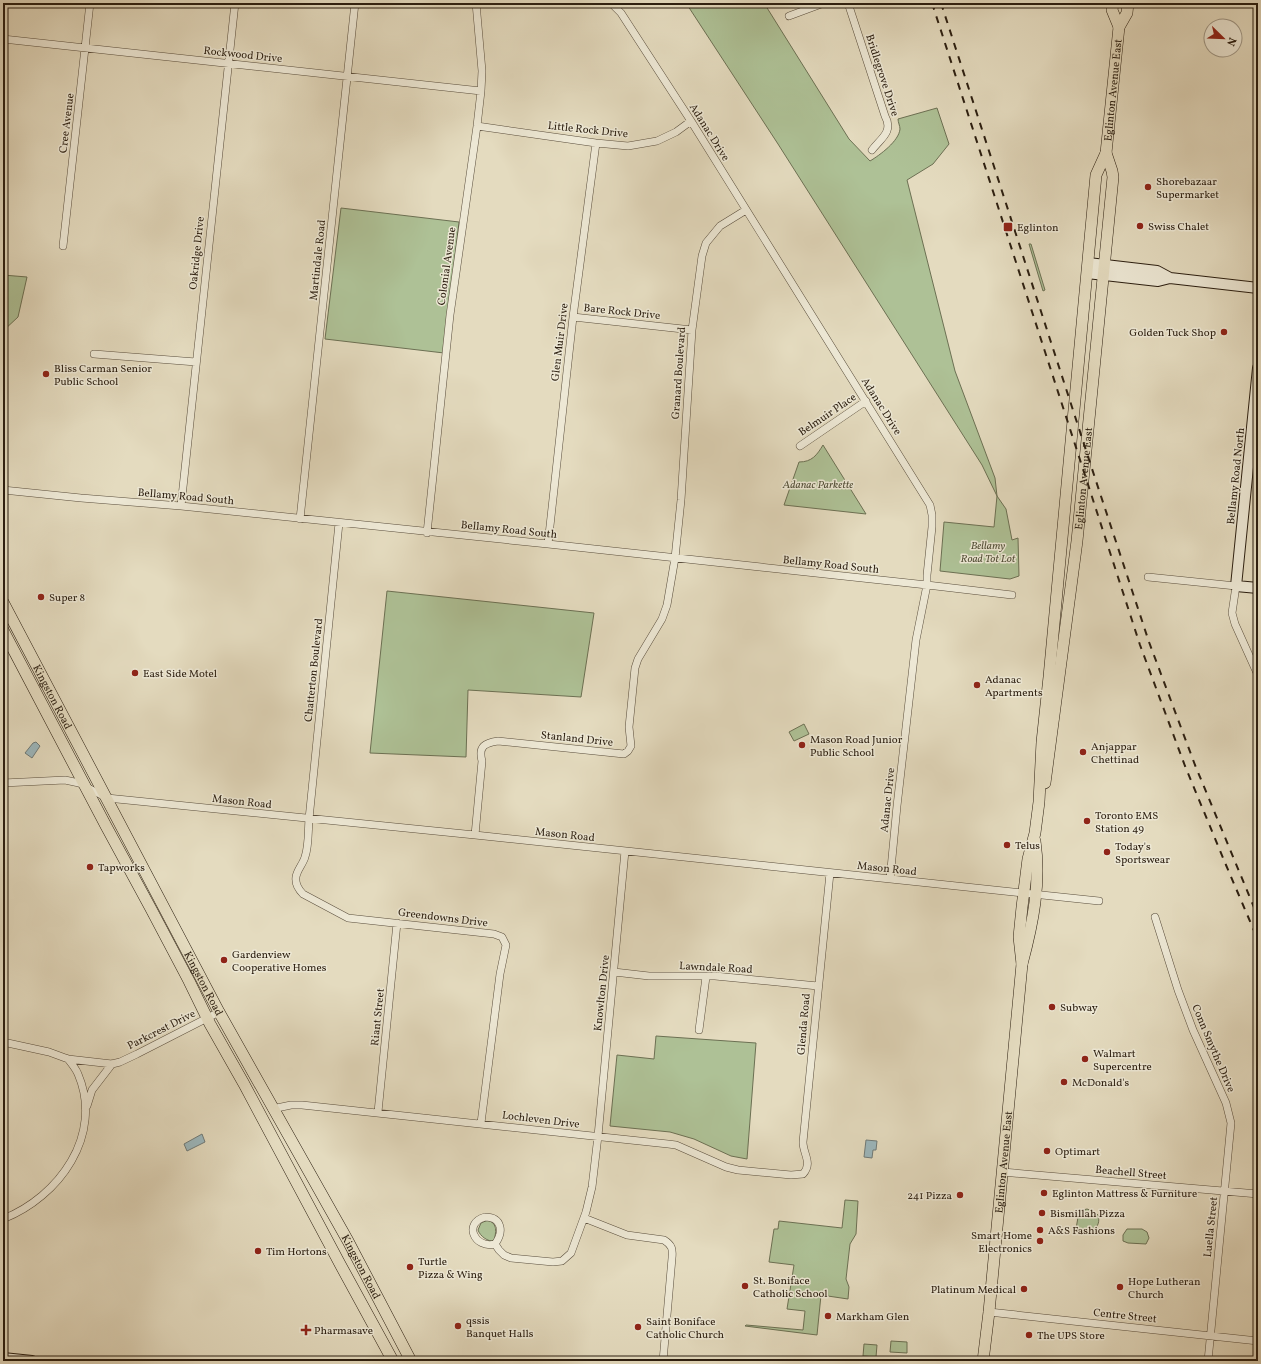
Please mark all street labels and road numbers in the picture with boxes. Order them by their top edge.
street label: Bridlegrove Drive [861,33,902,118]
street label: Eglinton Avenue East [1101,38,1127,142]
street label: Rockwood Drive [203,44,283,67]
street label: Cree Avenue [56,92,79,154]
street label: Adanac Drive [685,101,732,164]
street label: Little Rock Drive [547,119,629,142]
street label: Oakridge Drive [186,216,209,291]
street label: Martindale Road [307,219,330,301]
street label: Colonial Avenue [435,226,460,306]
street label: Bare Rock Drive [583,301,661,324]
street label: Glen Muir Drive [548,302,573,382]
street label: Granard Boulevard [669,326,690,420]
street label: Adanac Drive [857,375,904,438]
street label: Belmuir Place [796,390,860,440]
street label: Eglinton Avenue East [1072,427,1097,530]
street label: Bellamy Road North [1224,427,1249,525]
street label: Bellamy Road South [137,486,235,509]
street label: Bellamy Road South [460,518,558,543]
street label: Bellamy Road South [782,553,880,578]
street label: Chatterton Boulevard [302,618,327,723]
street label: Kingston Road [28,662,75,732]
street label: Stanland Drive [540,728,614,751]
street label: Adanac Drive [878,767,899,833]
street label: Mason Road [211,792,272,813]
street label: Mason Road [534,825,595,846]
street label: Mason Road [856,859,917,880]
street label: Greendowns Drive [397,906,489,931]
street label: Kingston Road [179,949,226,1019]
street label: Knowlton Drive [591,954,614,1032]
street label: Lawndale Road [679,959,753,978]
street label: Riant Street [368,988,389,1047]
street label: Glenda Road [794,993,815,1056]
street label: Conn Smythe Drive [1187,1002,1238,1095]
street label: Parkcrest Drive [125,1007,198,1054]
street label: Lochleven Drive [501,1108,581,1133]
street label: Eglinton Avenue East [992,1110,1017,1214]
street label: Beachell Street [1095,1163,1167,1184]
street label: Luella Street [1201,1196,1222,1258]
street label: Kingston Road [337,1232,383,1302]
street label: Centre Street [1092,1306,1157,1327]

